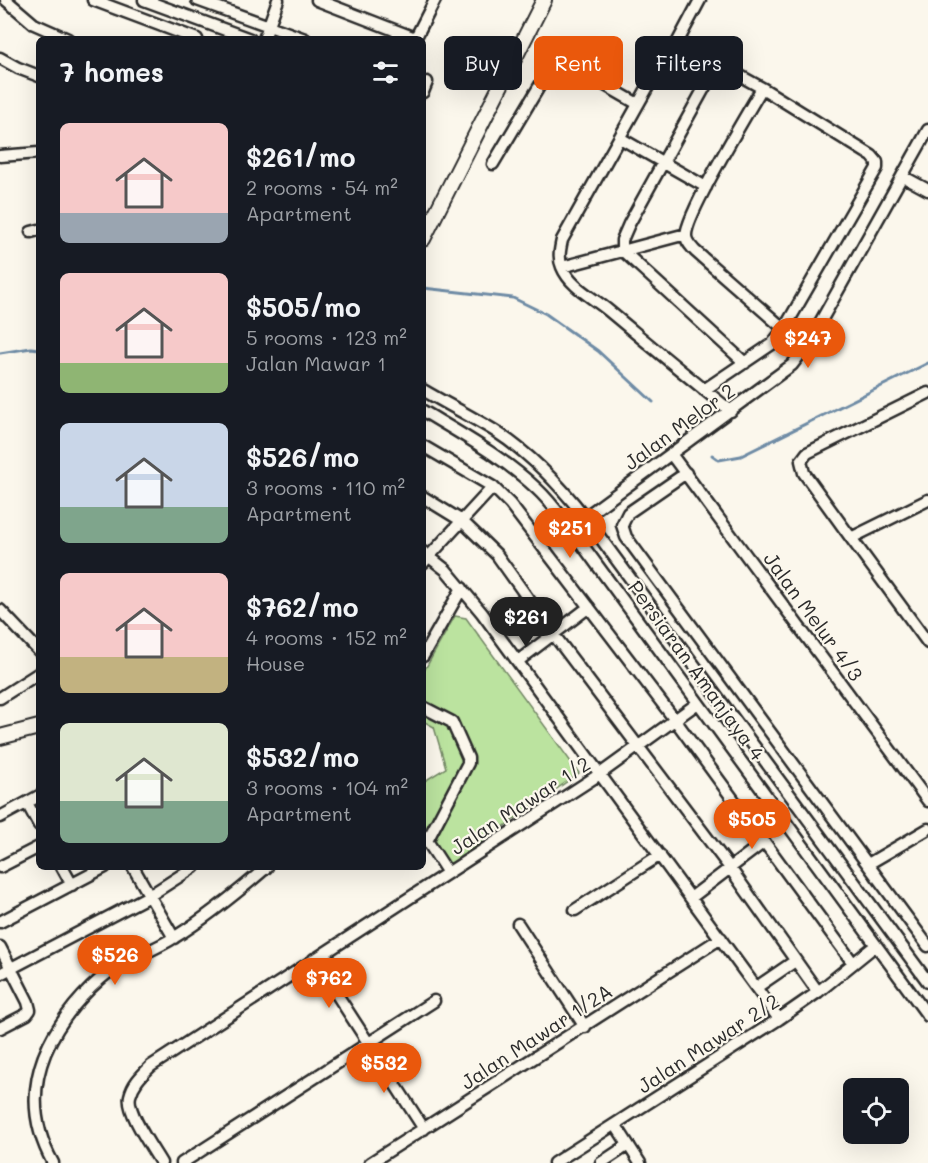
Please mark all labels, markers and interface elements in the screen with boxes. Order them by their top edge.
chip: Buy [444,36,522,90]
chip: Rent [534,36,623,90]
chip: Filters [635,36,743,90]
text: 7 homes [60,55,164,89]
icon: filters [369,56,402,89]
text: $261/mo [246,140,355,174]
icon: home [108,147,180,219]
text: 2 rooms · 54 m² [246,174,398,200]
text: Apartment [246,200,352,226]
text: $505/mo [246,290,361,324]
icon: home [108,297,180,369]
pin: $247 [772,318,844,369]
text: 5 rooms · 123 m² [246,324,407,350]
text: $247 [784,324,832,350]
text: Jalan Mawar 1 [246,350,386,376]
street label: Jalan Melor 2 [618,377,740,475]
text: $526/mo [246,440,359,474]
icon: home [108,447,180,519]
text: 3 rooms · 110 m² [246,474,405,500]
text: Apartment [246,500,352,526]
pin: $251 [534,508,606,559]
text: $251 [548,514,592,540]
street label: Jalan Melur 4/3 [758,546,870,686]
street label: Persiaran Amanjaya 4 [623,575,771,765]
text: $762/mo [246,590,358,624]
icon: home [108,597,180,669]
pin: $261 [490,597,562,648]
text: $261 [504,603,548,629]
text: 4 rooms · 152 m² [246,624,407,650]
text: House [246,650,305,676]
text: $532/mo [246,740,359,774]
icon: home [108,747,180,819]
street label: Jalan Mawar 1/2 [445,750,595,860]
text: 3 rooms · 104 m² [246,774,408,800]
pin: $505 [716,799,788,850]
text: Apartment [246,800,352,826]
text: $505 [728,805,776,831]
pin: $526 [79,935,151,986]
text: $526 [91,941,139,967]
pin: $762 [293,958,365,1009]
text: $762 [306,964,352,990]
street label: Jalan Mawar 1/2A [455,977,617,1095]
street label: Jalan Mawar 2/2 [632,987,784,1099]
pin: $532 [348,1043,420,1094]
text: $532 [360,1049,408,1075]
map controls [843,1078,909,1144]
button: locate [843,1078,909,1144]

